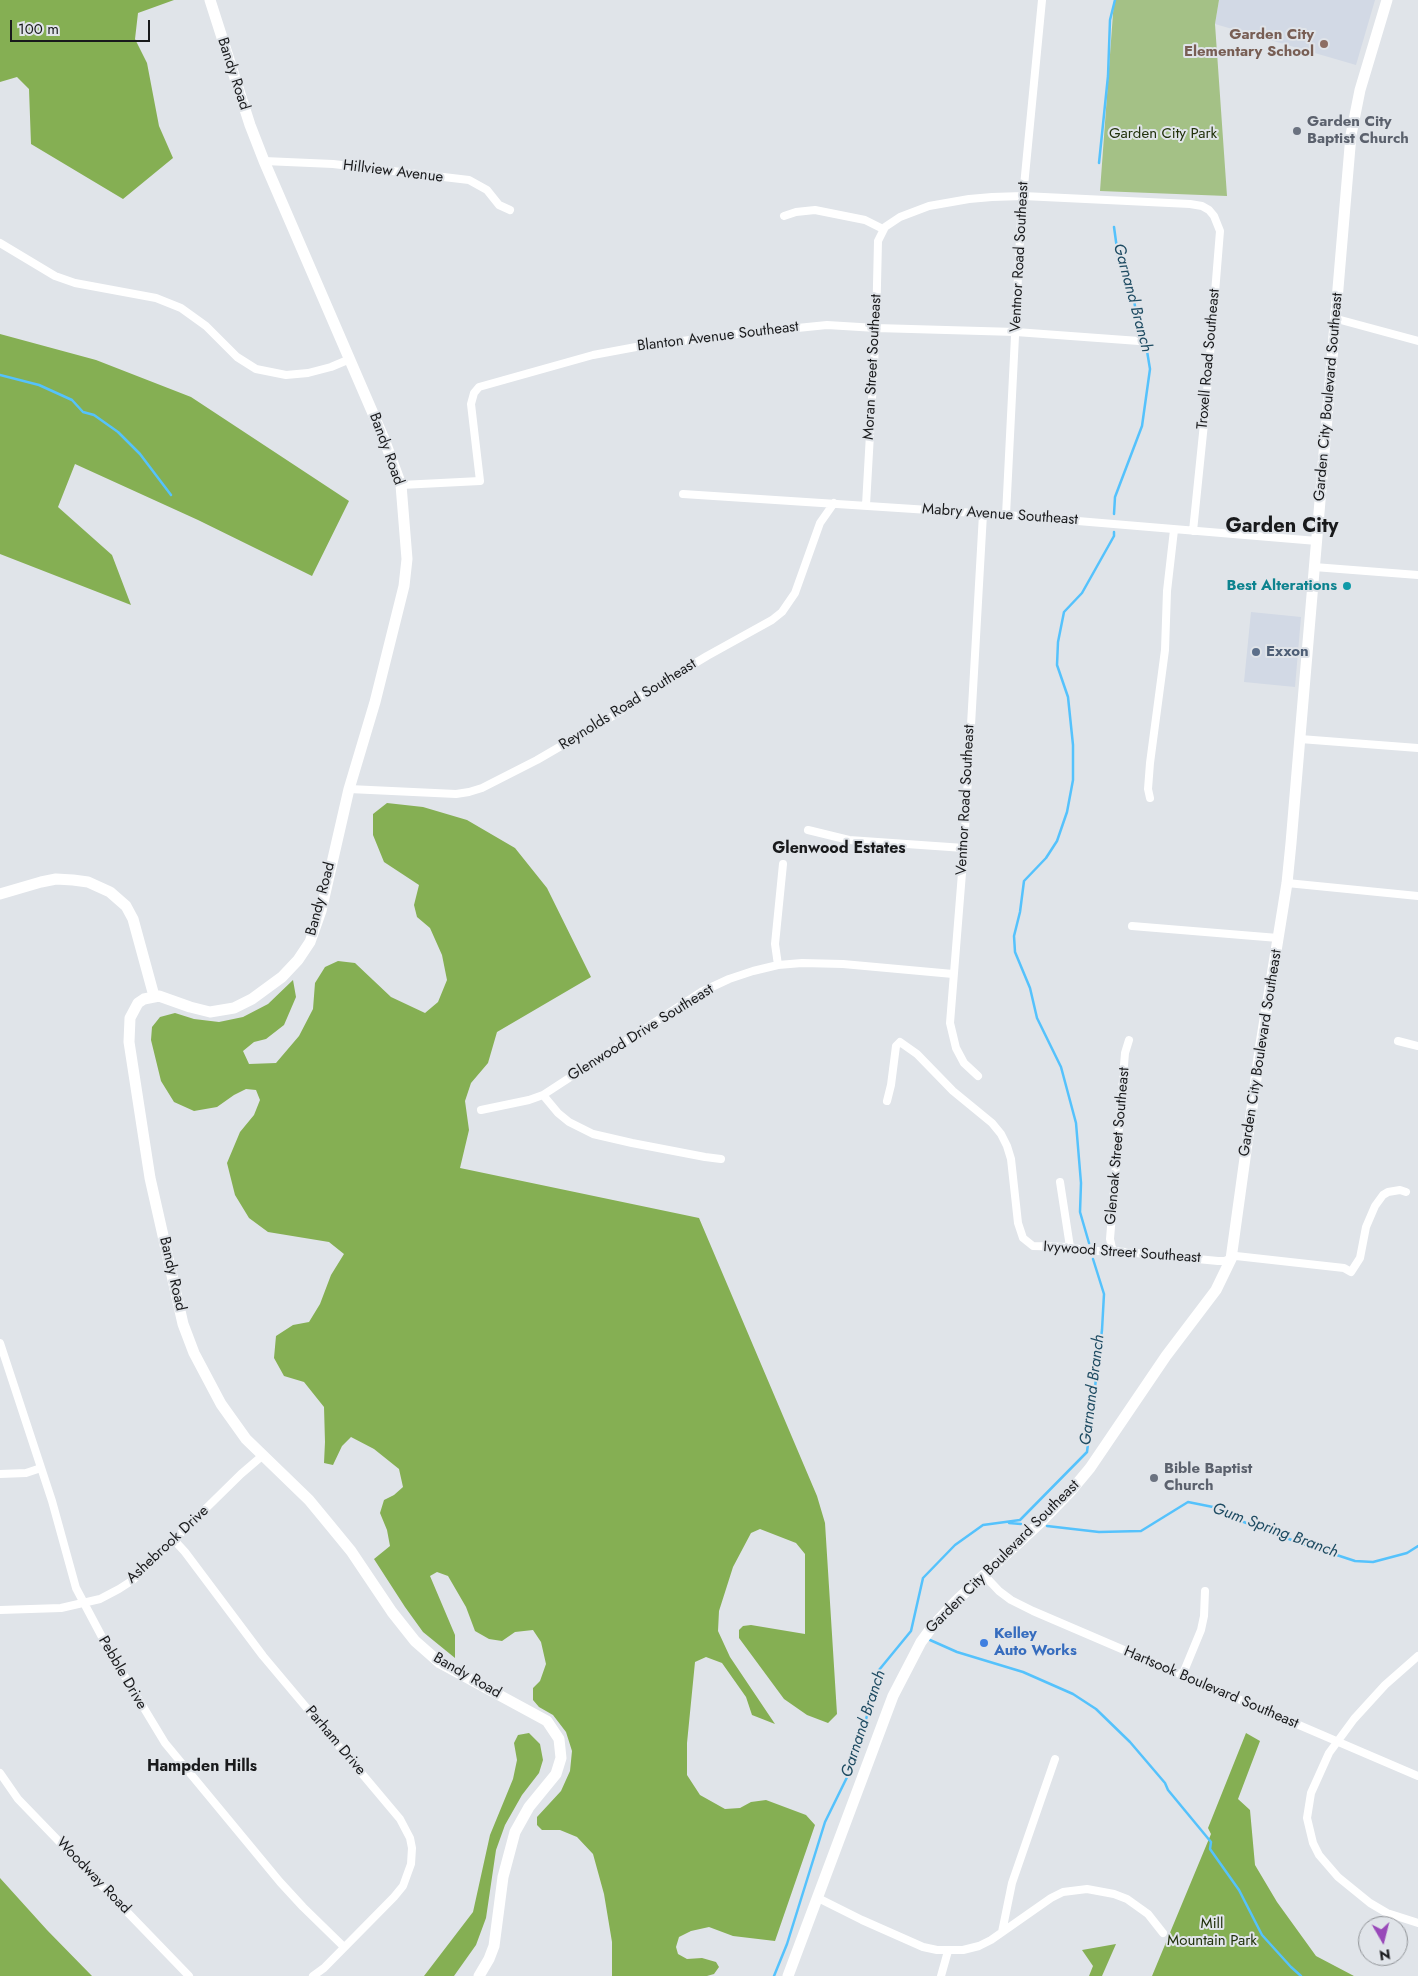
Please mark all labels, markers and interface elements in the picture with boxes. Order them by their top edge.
scale bar [12,10,152,42]
text: 100 m [18,18,59,40]
place label: Garden City Elementary School [1184,26,1314,61]
street label: Bandy Road [213,35,253,113]
marker: Garden City Elementary School [1318,38,1330,50]
place label: Garden City Baptist Church [1307,113,1409,148]
park label: Garden City Park [1109,125,1217,143]
marker: Garden City Baptist Church [1291,125,1303,137]
street label: Hillview Avenue [342,157,444,187]
street label: Ventnor Road Southeast [1007,181,1033,333]
water label: Garnand Branch [1108,242,1156,354]
street label: Troxell Road Southeast [1194,288,1224,430]
street label: Garden City Boulevard Southeast [1311,292,1347,502]
street label: Moran Street Southeast [860,294,886,440]
street label: Blanton Avenue Southeast [636,318,800,356]
street label: Bandy Road [365,410,407,488]
street label: Mabry Avenue Southeast [921,501,1079,529]
district label: Garden City [1226,515,1338,539]
place label: Best Alterations [1226,577,1337,595]
marker: Best Alterations [1341,580,1353,592]
place label: Exxon [1266,643,1309,661]
marker: Exxon [1250,646,1262,658]
street label: Reynolds Road Southeast [556,655,700,755]
street label: Ventnor Road Southeast [953,724,979,876]
district label: Glenwood Estates [772,839,906,859]
street label: Bandy Road [303,860,339,938]
street label: Garden City Boulevard Southeast [1236,948,1286,1158]
street label: Glenwood Drive Southeast [565,981,717,1085]
street label: Glenoak Street Southeast [1102,1067,1134,1225]
street label: Bandy Road [155,1235,189,1313]
street label: Ivywood Street Southeast [1043,1239,1201,1267]
water label: Garnand Branch [1077,1333,1109,1447]
place label: Bible Baptist Church [1164,1460,1252,1495]
marker: Bible Baptist Church [1148,1472,1160,1484]
street label: Garden City Boulevard Southeast [923,1477,1083,1637]
water label: Gum Spring Branch [1210,1499,1340,1563]
street label: Ashebrook Drive [123,1502,213,1588]
place label: Kelley Auto Works [994,1625,1077,1660]
street label: Pebble Drive [94,1633,150,1713]
marker: Kelley Auto Works [978,1637,990,1649]
street label: Hartsook Boulevard Southeast [1121,1643,1301,1733]
street label: Bandy Road [430,1649,504,1703]
water label: Garnand Branch [838,1668,890,1780]
street label: Parham Drive [301,1703,369,1779]
district label: Hampden Hills [147,1757,257,1777]
street label: Woodway Road [52,1834,134,1918]
park label: Mill Mountain Park [1167,1915,1257,1950]
north arrow [1358,1916,1408,1966]
text: N [1378,1944,1392,1966]

